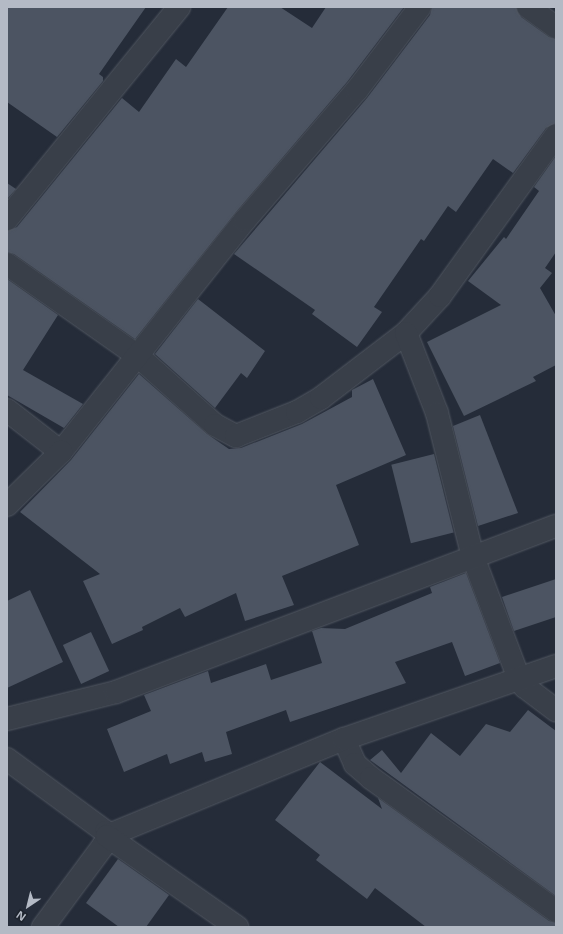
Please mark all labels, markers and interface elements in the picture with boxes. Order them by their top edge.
north arrow [8,886,48,926]
text: N [13,908,29,925]

